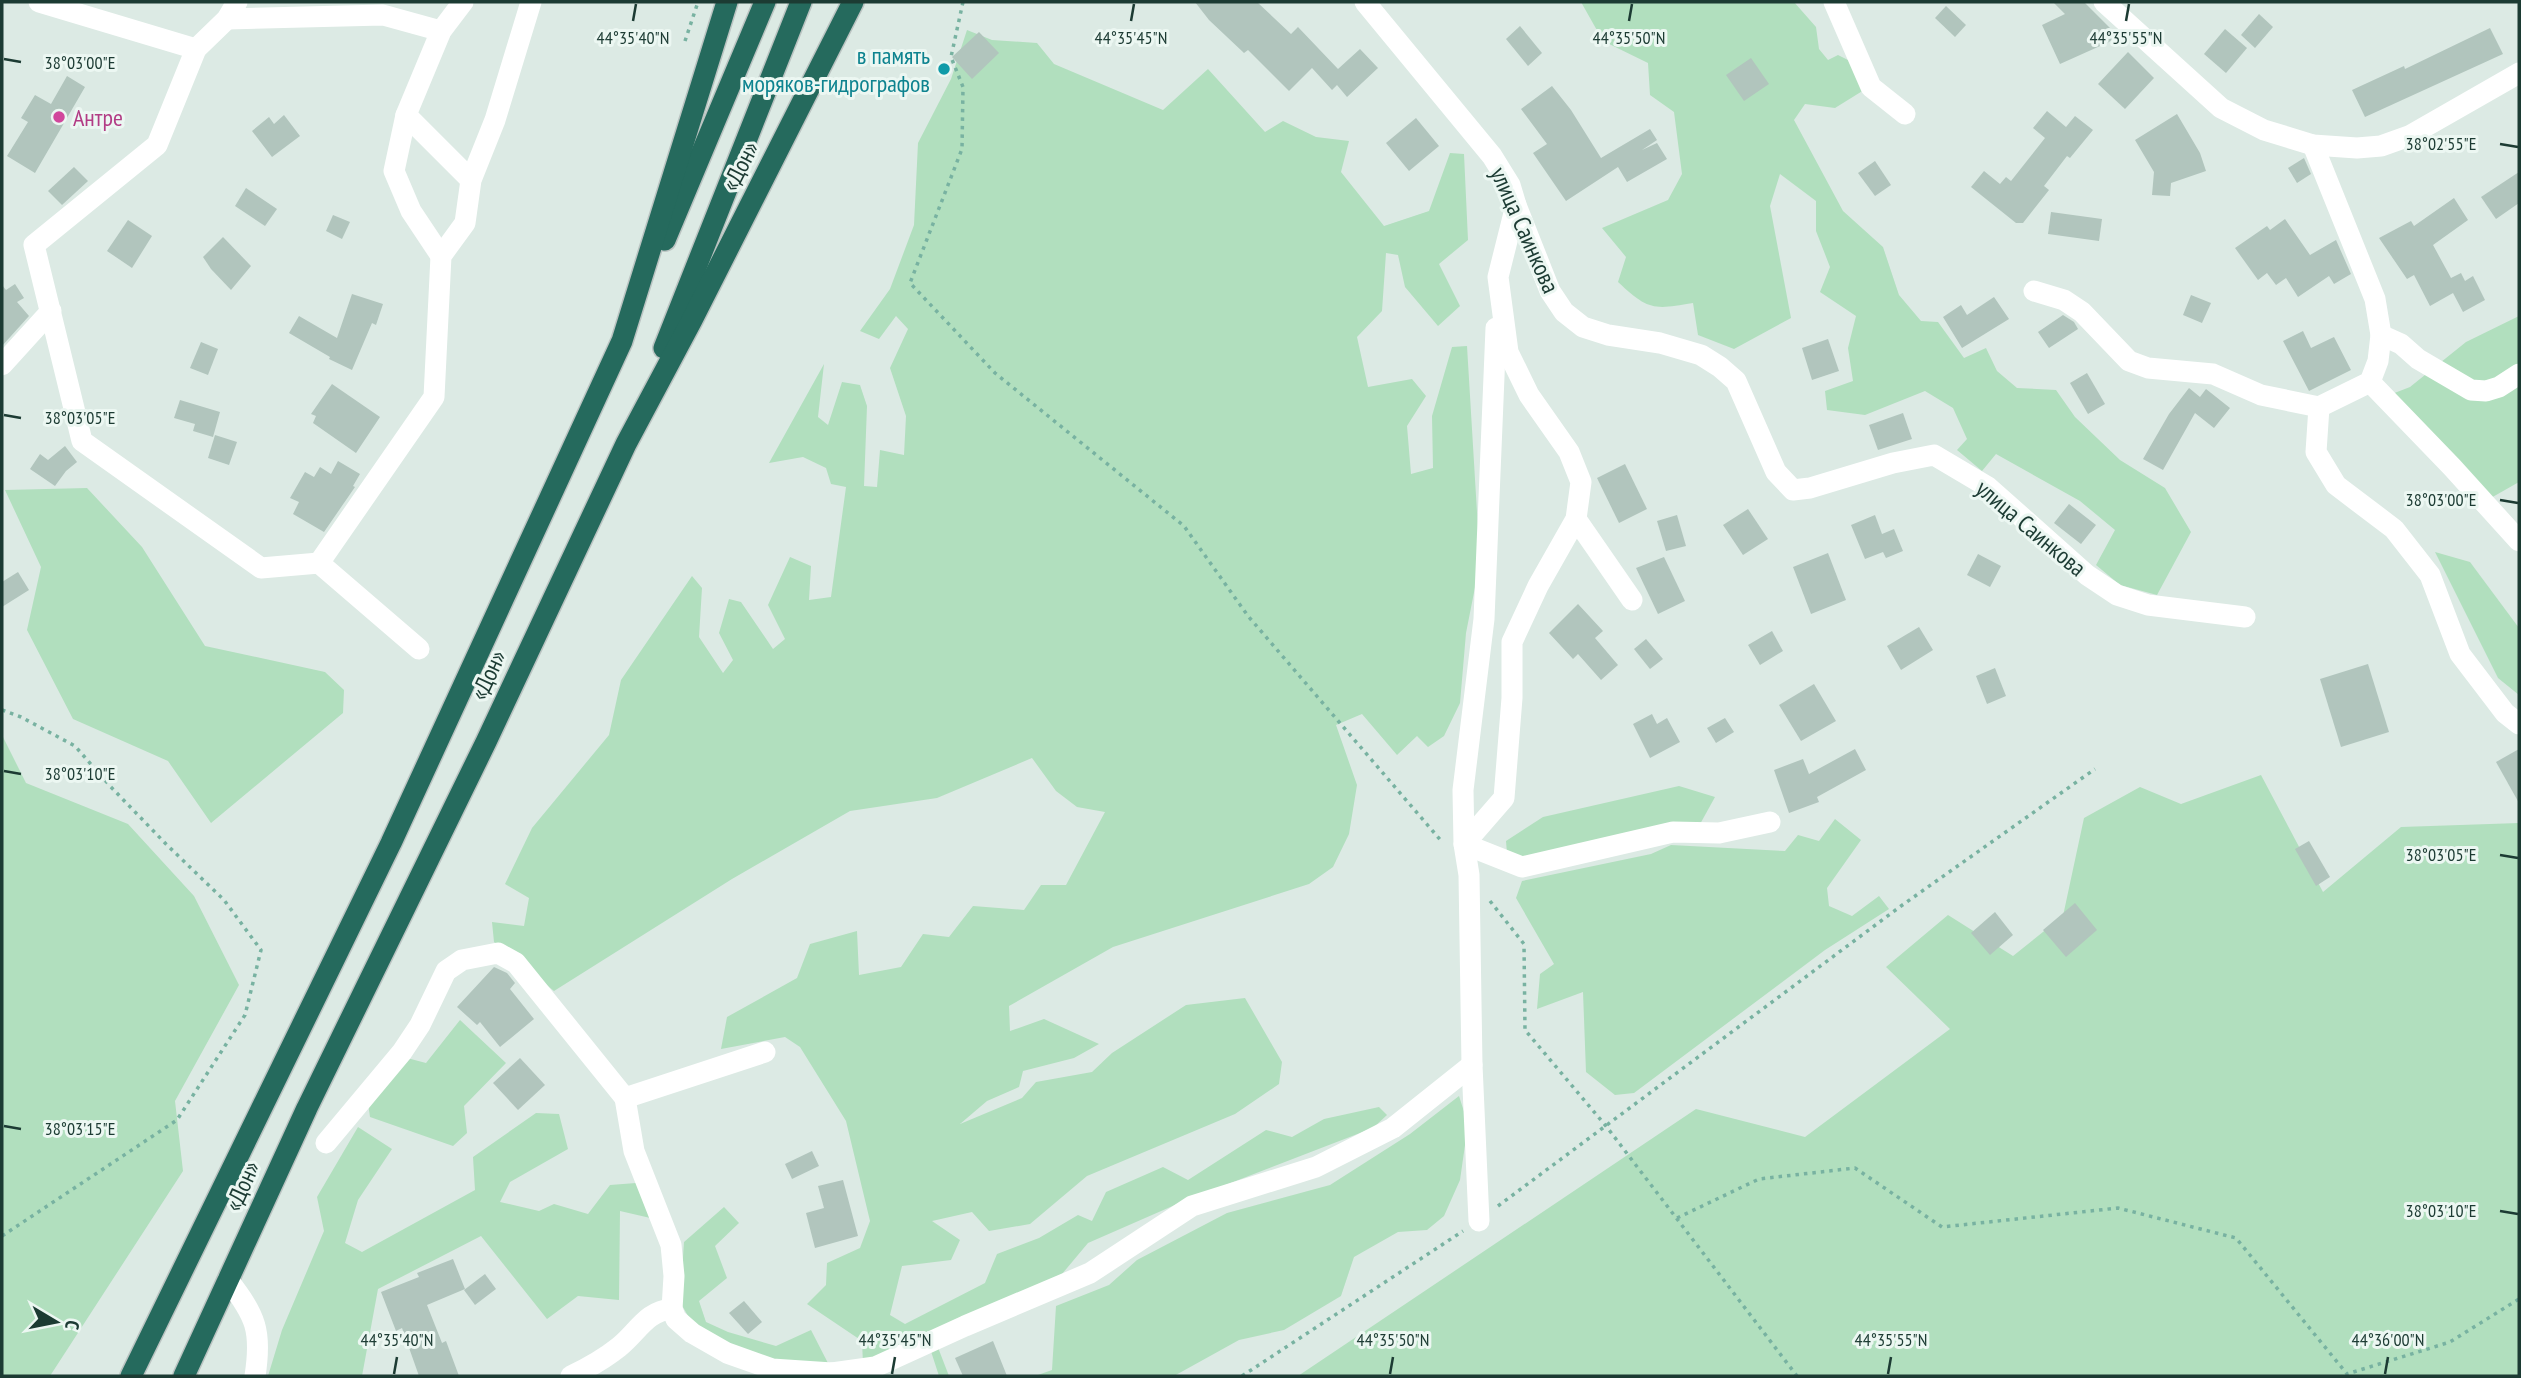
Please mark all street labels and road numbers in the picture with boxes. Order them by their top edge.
street label: «Дон» [714,136,766,196]
street label: улица Саинкова [1483,162,1567,298]
street label: улица Саинкова [1969,473,2093,583]
street label: «Дон» [463,645,513,705]
street label: «Дон» [217,1156,267,1216]

